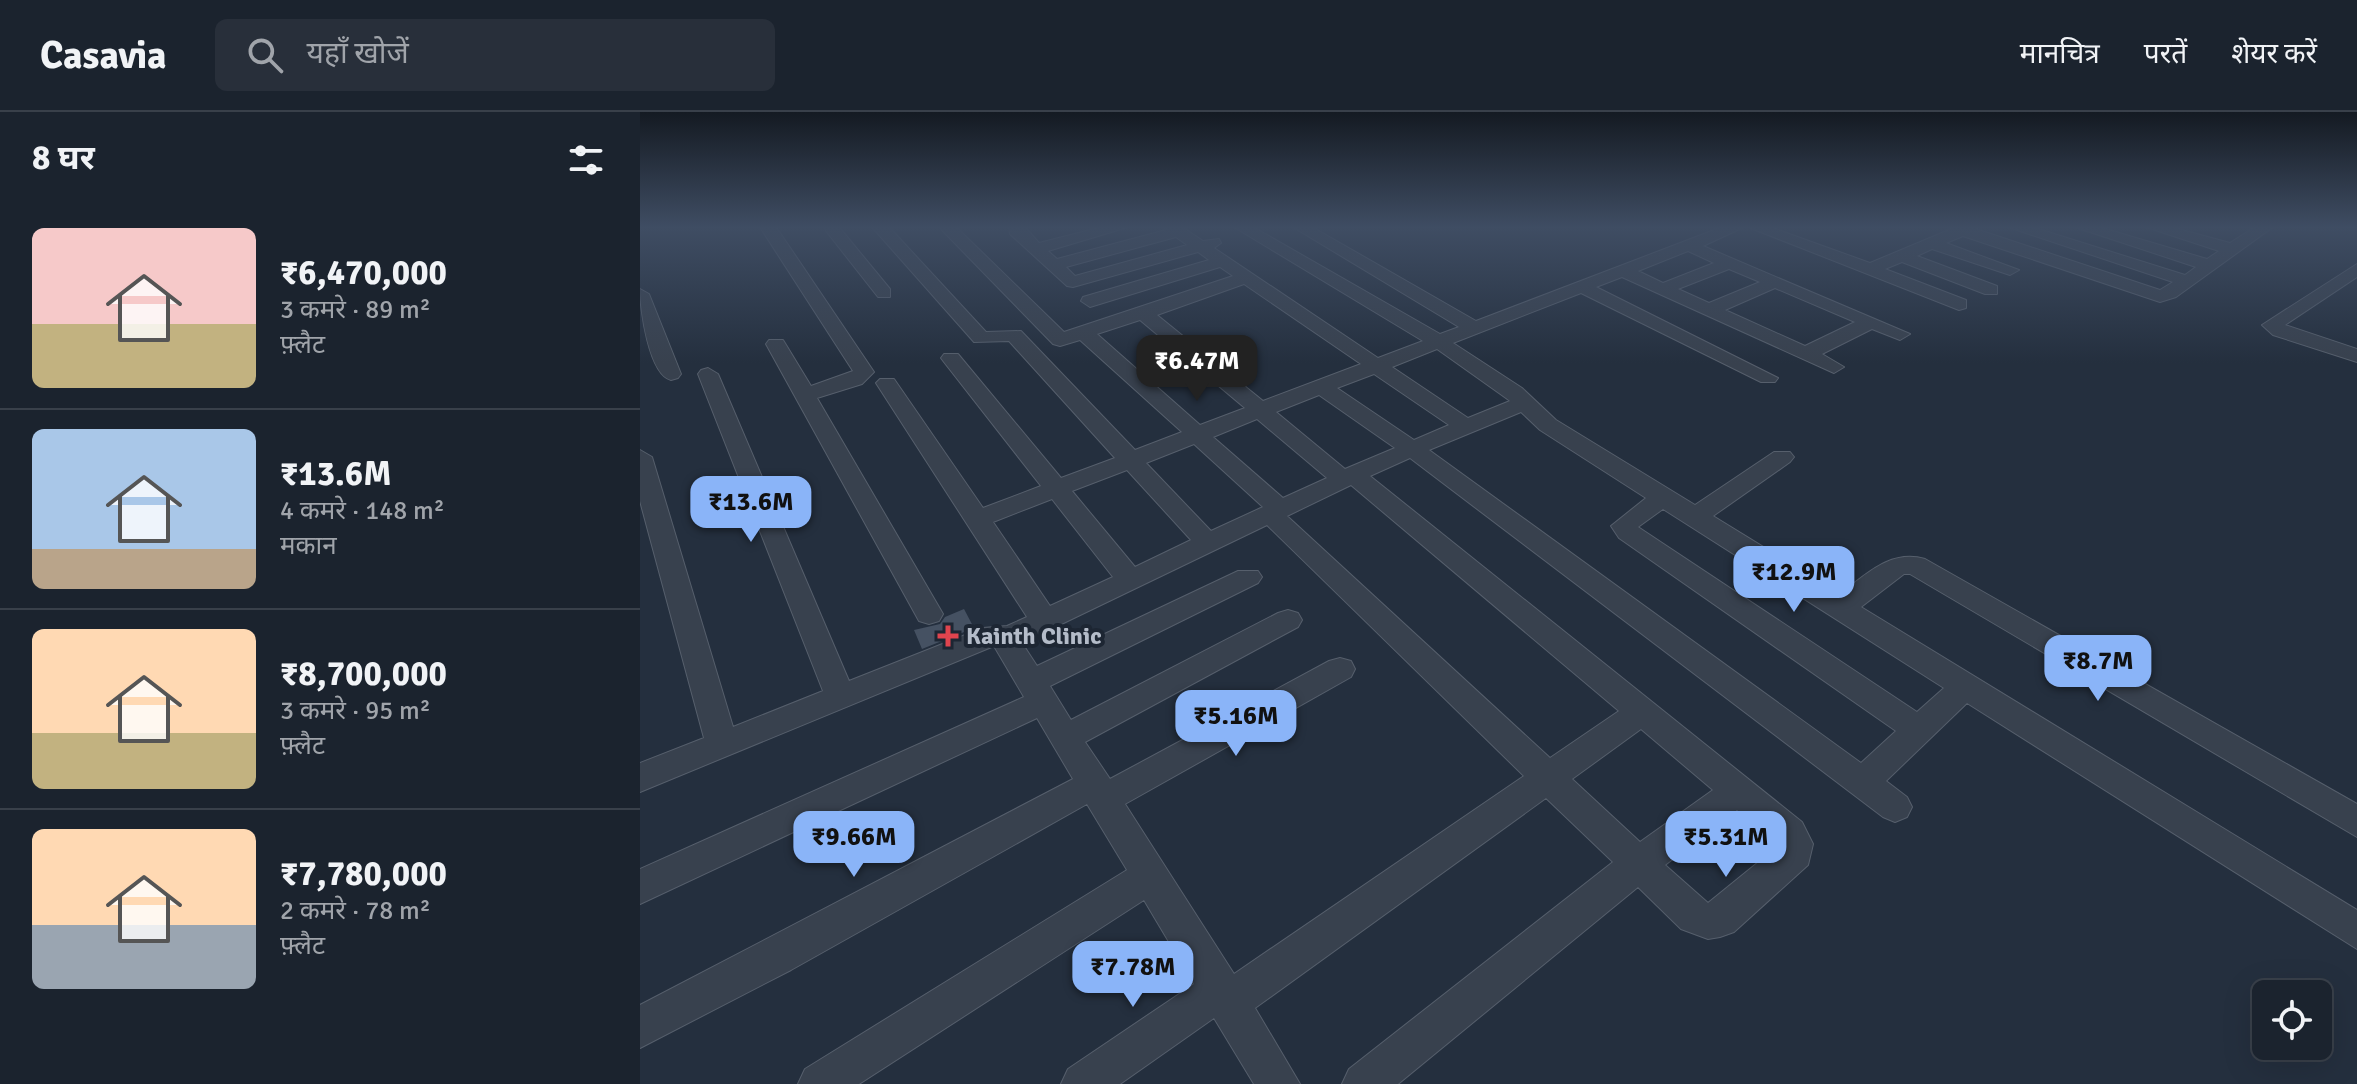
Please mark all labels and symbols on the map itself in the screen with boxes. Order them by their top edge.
pin: ₹6.47M [1132,335,1262,403]
pin: ₹13.6M [686,476,816,544]
pin: ₹12.9M [1729,546,1859,614]
place label: Kainth Clinic [966,621,1102,651]
marker: Kainth Clinic [937,625,959,647]
pin: ₹8.7M [2042,635,2154,703]
pin: ₹5.16M [1171,690,1301,758]
pin: ₹9.66M [789,811,919,879]
pin: ₹5.31M [1661,811,1791,879]
pin: ₹7.78M [1068,941,1198,1009]

